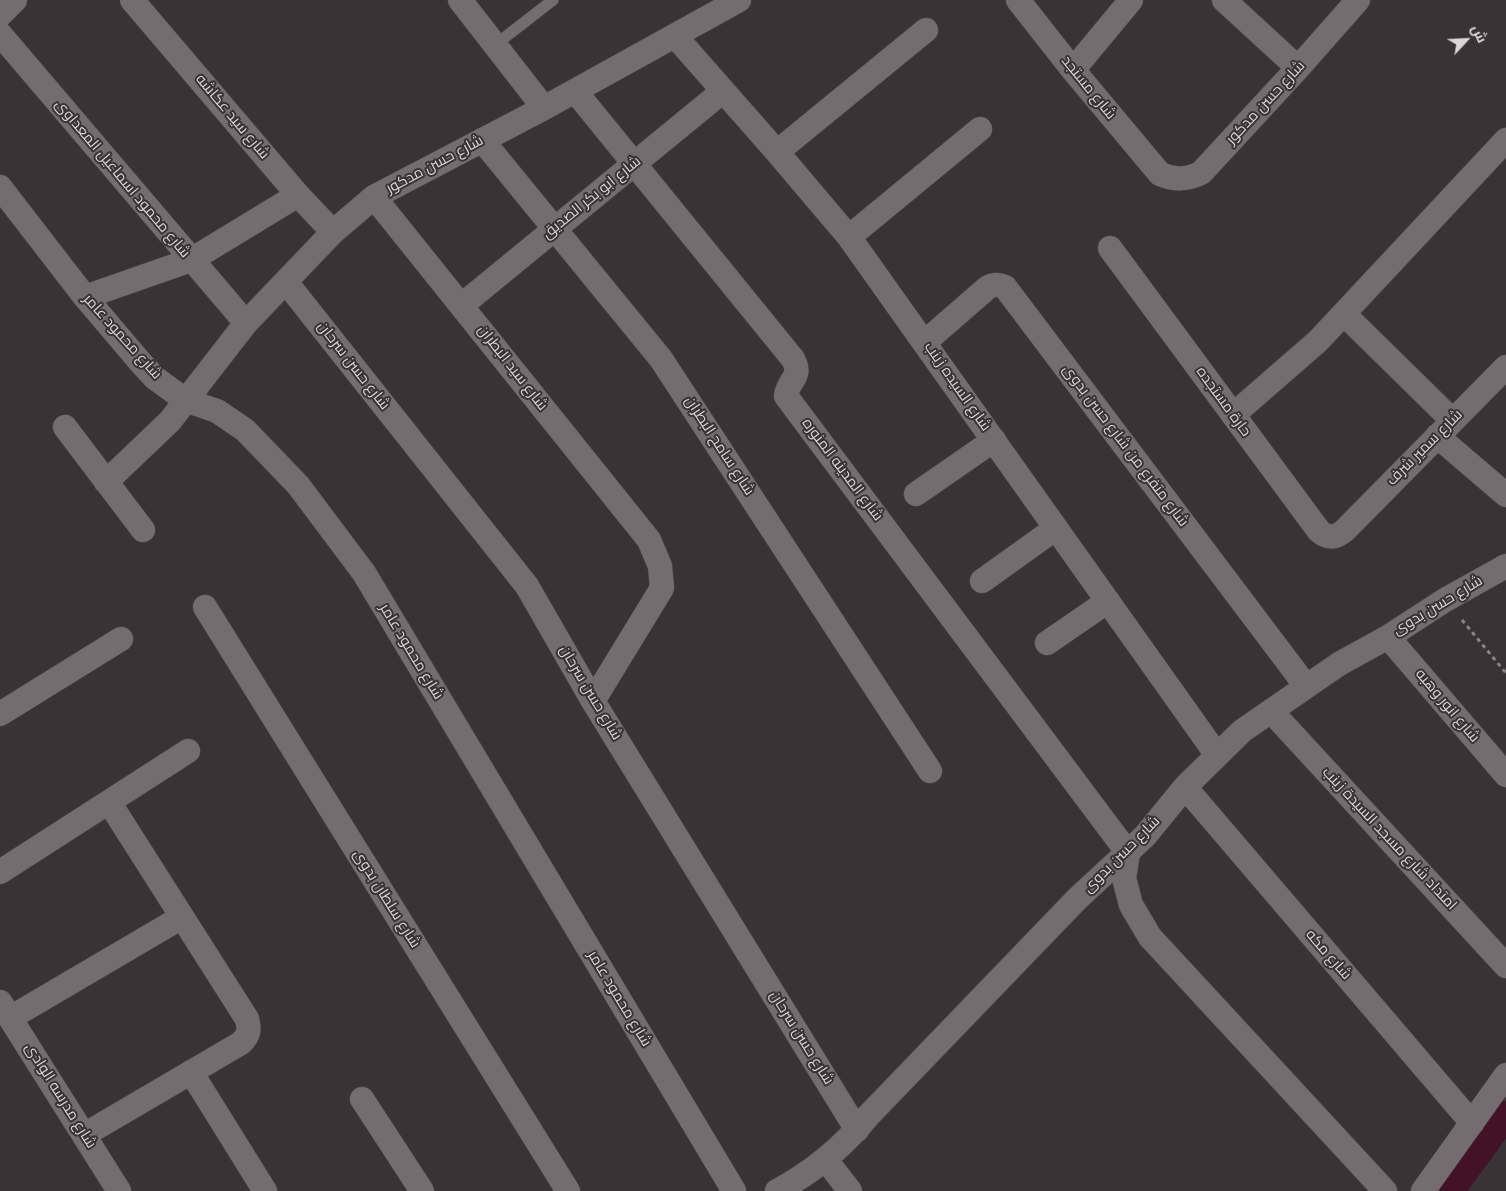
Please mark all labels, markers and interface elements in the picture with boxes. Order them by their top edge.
north arrow [1441,15,1491,65]
text: ش [1469,22,1491,45]
street label: شارع مستجد [1057,52,1119,124]
street label: شارع حسن مدكور [1223,58,1309,148]
street label: شارع سيد عكاشه [191,71,273,163]
street label: شارع محمود اسماعيل المعداوى [50,96,194,262]
street label: شارع حسن مدكور [383,132,487,198]
street label: شارع ابو بكر الصديق [539,153,645,243]
street label: شارع محمود عامر [79,291,165,383]
street label: شارع حسن سرحان [313,318,393,414]
street label: شارع سيد البطران [473,322,551,414]
street label: شارع السيده زينب [920,339,994,435]
street label: شارع متفرع من شارع حسن بدوى [1058,361,1192,531]
street label: حارة مستجده [1192,364,1254,440]
street label: شارع سامح البطران [680,393,758,499]
street label: شارع سمير شرف [1383,406,1467,490]
street label: شارع المدينه المنوره [798,415,886,525]
street label: شارع حسن بدوى [1390,572,1486,640]
street label: شارع محمود عامر [375,601,447,703]
street label: شارع حسن سرحان [555,642,625,744]
street label: شارع انور وهبه [1411,666,1483,746]
street label: امتداد شارع مسجد السيدة زينب [1318,764,1460,914]
street label: شارع حسن بدوى [1080,813,1164,897]
street label: شارع سلطان بدوى [348,846,424,952]
street label: شارع مكه [1301,926,1355,984]
street label: شارع محمود عامر [583,948,655,1050]
street label: شارع حسن سرحان [765,988,837,1088]
street label: شارع مدرسه الوادى [20,1040,100,1152]

